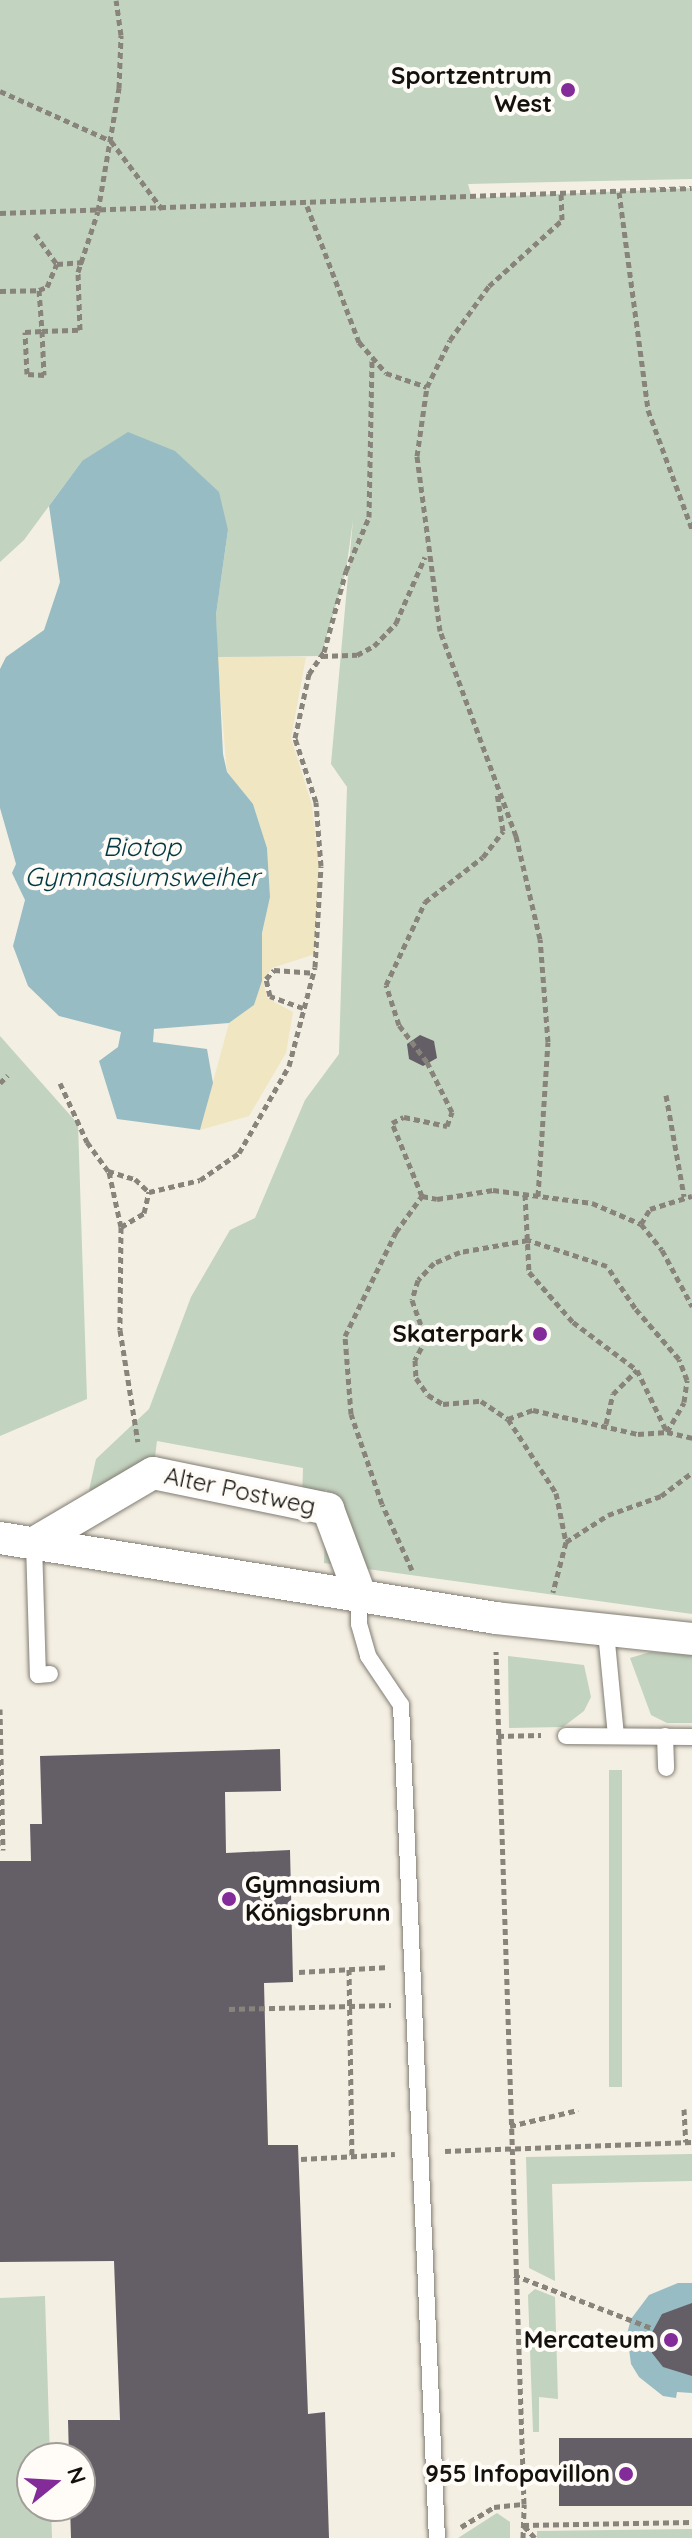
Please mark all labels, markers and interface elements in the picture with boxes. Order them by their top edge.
place label: Sportzentrum West [391,62,552,118]
marker: Sportzentrum West [559,81,577,99]
water label: Biotop Gymnasiumsweiher [24,831,260,892]
place label: Skaterpark [393,1320,524,1348]
marker: Skaterpark [531,1325,549,1343]
street label: Alter Postweg [162,1461,318,1521]
place label: Gymnasium Königsbrunn [245,1871,390,1927]
marker: Gymnasium Königsbrunn [220,1890,238,1908]
place label: Mercateum [524,2326,655,2354]
marker: Mercateum [662,2331,680,2349]
north arrow [16,2442,96,2522]
place label: 955 Infopavillon [425,2460,610,2488]
text: N [61,2463,93,2487]
marker: 955 Infopavillon [617,2465,635,2483]

